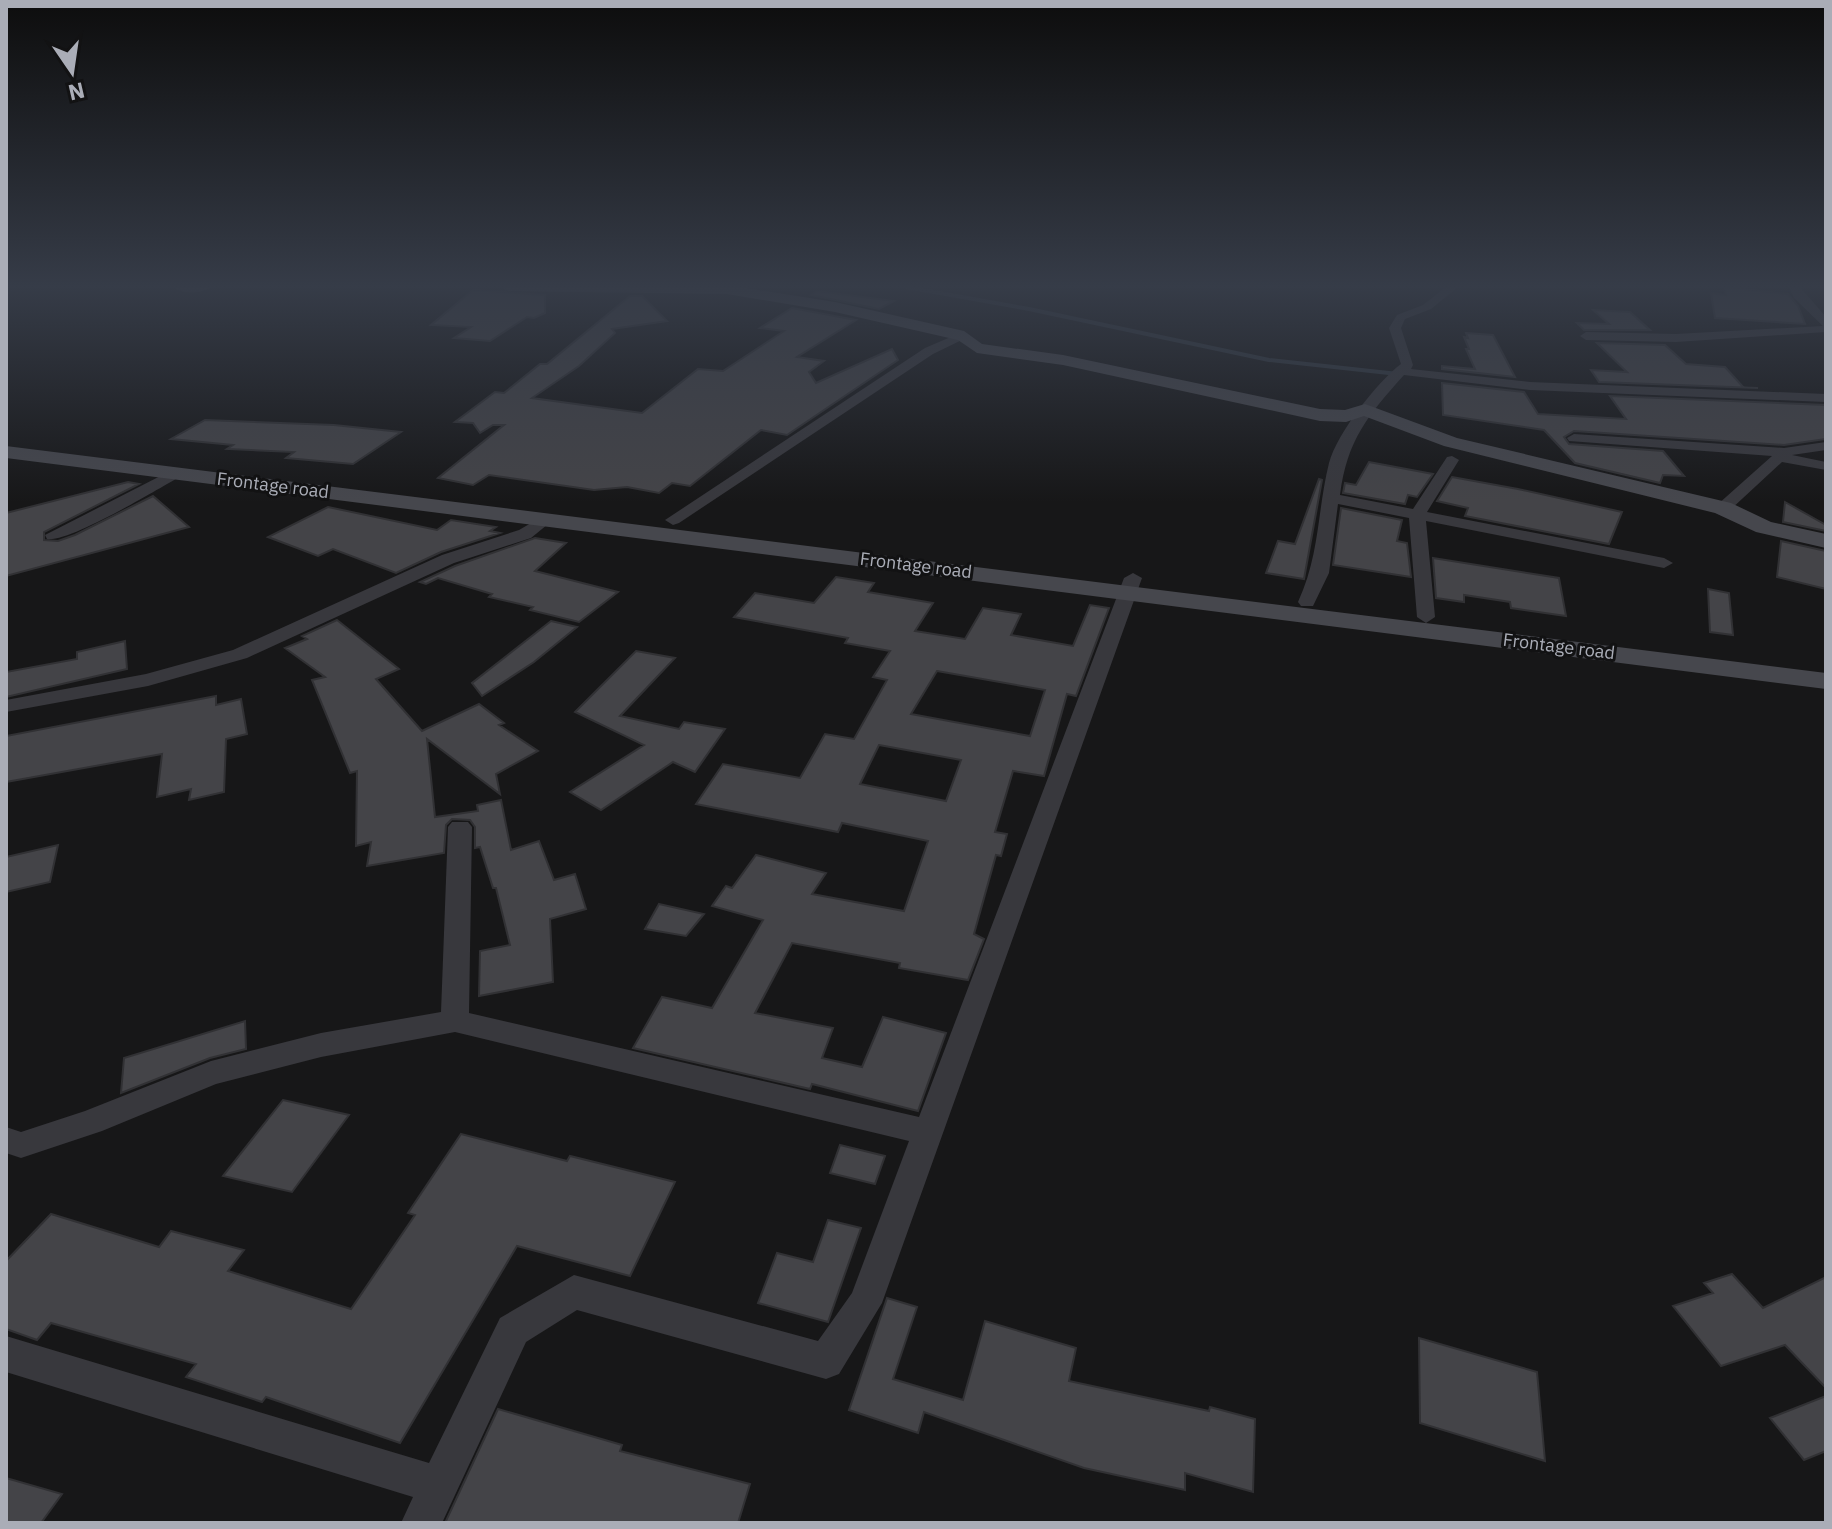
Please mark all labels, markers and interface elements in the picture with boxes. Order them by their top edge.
north arrow [32,32,112,112]
text: N [66,76,88,108]
street label: Frontage road [216,467,330,503]
street label: Frontage road [859,547,973,583]
street label: Frontage road [1502,628,1616,664]

